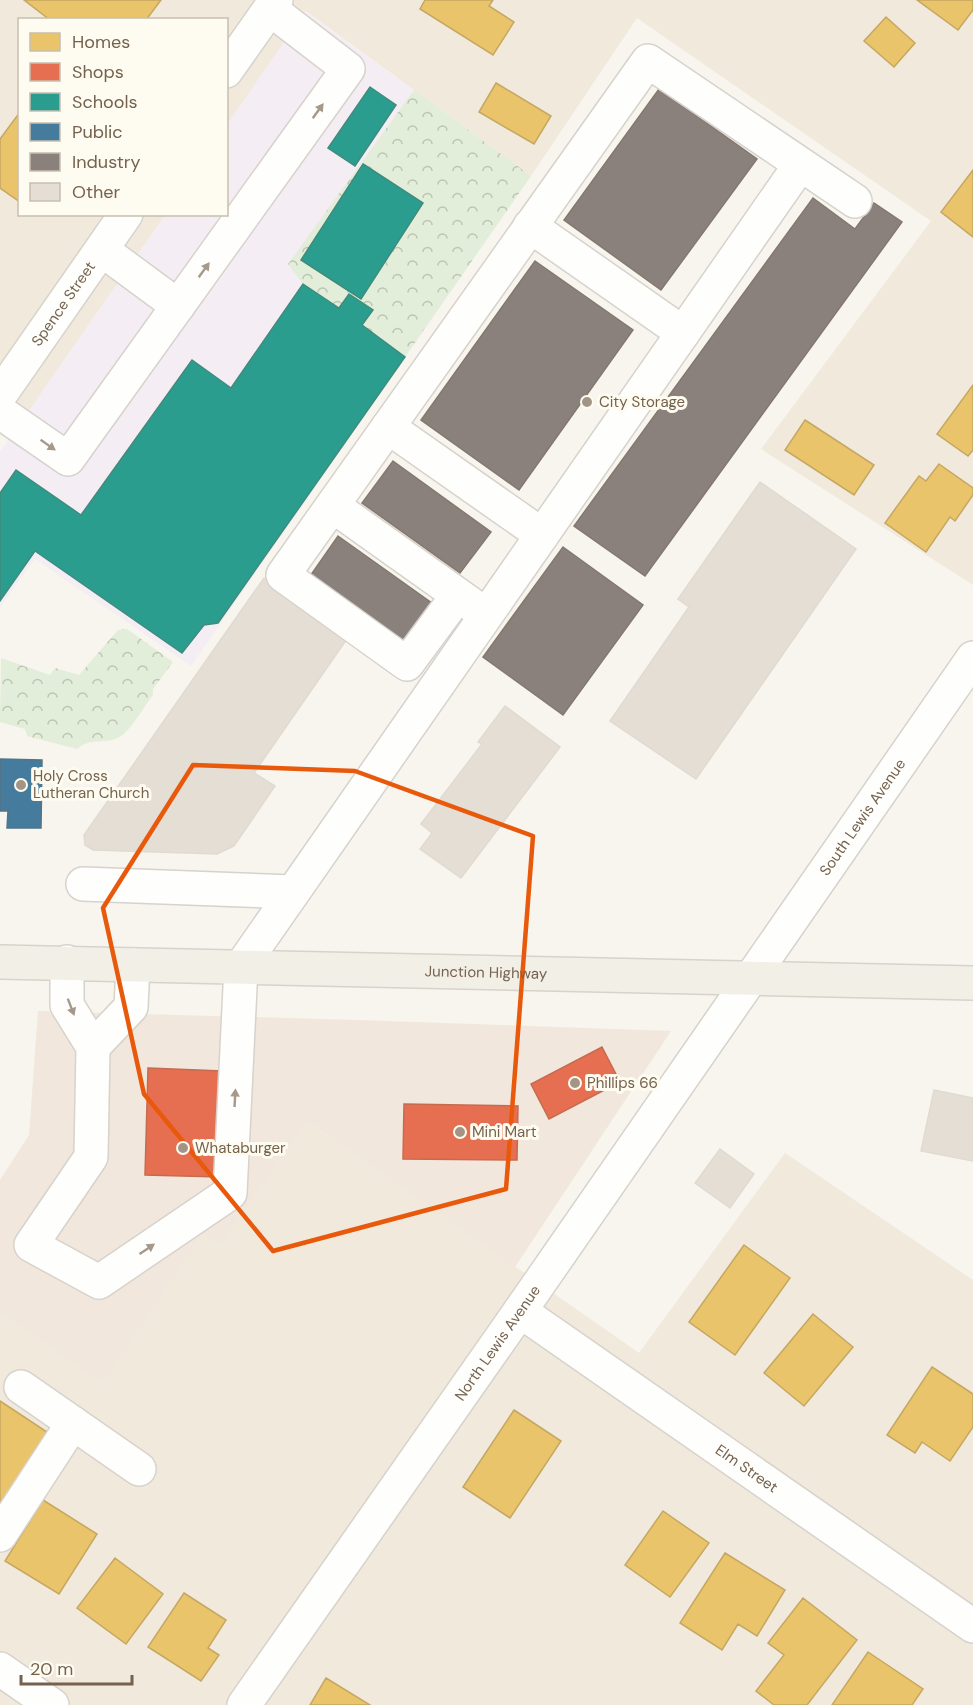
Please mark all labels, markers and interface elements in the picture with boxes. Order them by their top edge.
legend [18,18,228,216]
text: Homes [72,30,130,54]
text: Shops [72,60,124,84]
text: Schools [72,90,137,114]
one-way arrow [312,104,324,120]
text: Public [72,120,123,144]
text: Industry [72,150,141,174]
text: Other [72,180,121,204]
street label: Spence Street [27,258,100,350]
one-way arrow [198,262,210,278]
place label: City Storage [599,392,685,412]
marker: City Storage [580,395,594,409]
one-way arrow [40,439,56,450]
street label: South Lewis Avenue [815,755,910,880]
place label: Holy Cross Lutheran Church [33,766,149,803]
marker: Holy Cross Lutheran Church [14,778,28,792]
street label: Junction Highway [424,961,548,984]
one-way arrow [66,999,76,1017]
place label: Phillips 66 [587,1073,658,1093]
marker: Phillips 66 [568,1076,582,1090]
one-way arrow [230,1089,239,1108]
place label: Mini Mart [472,1122,537,1142]
marker: Mini Mart [453,1125,467,1139]
place label: Whataburger [195,1138,286,1158]
marker: Whataburger [176,1141,190,1155]
one-way arrow [139,1243,155,1255]
street label: North Lewis Avenue [450,1281,545,1405]
street label: Elm Street [711,1440,782,1497]
scale bar [21,1648,132,1686]
text: 20 m [30,1657,73,1681]

